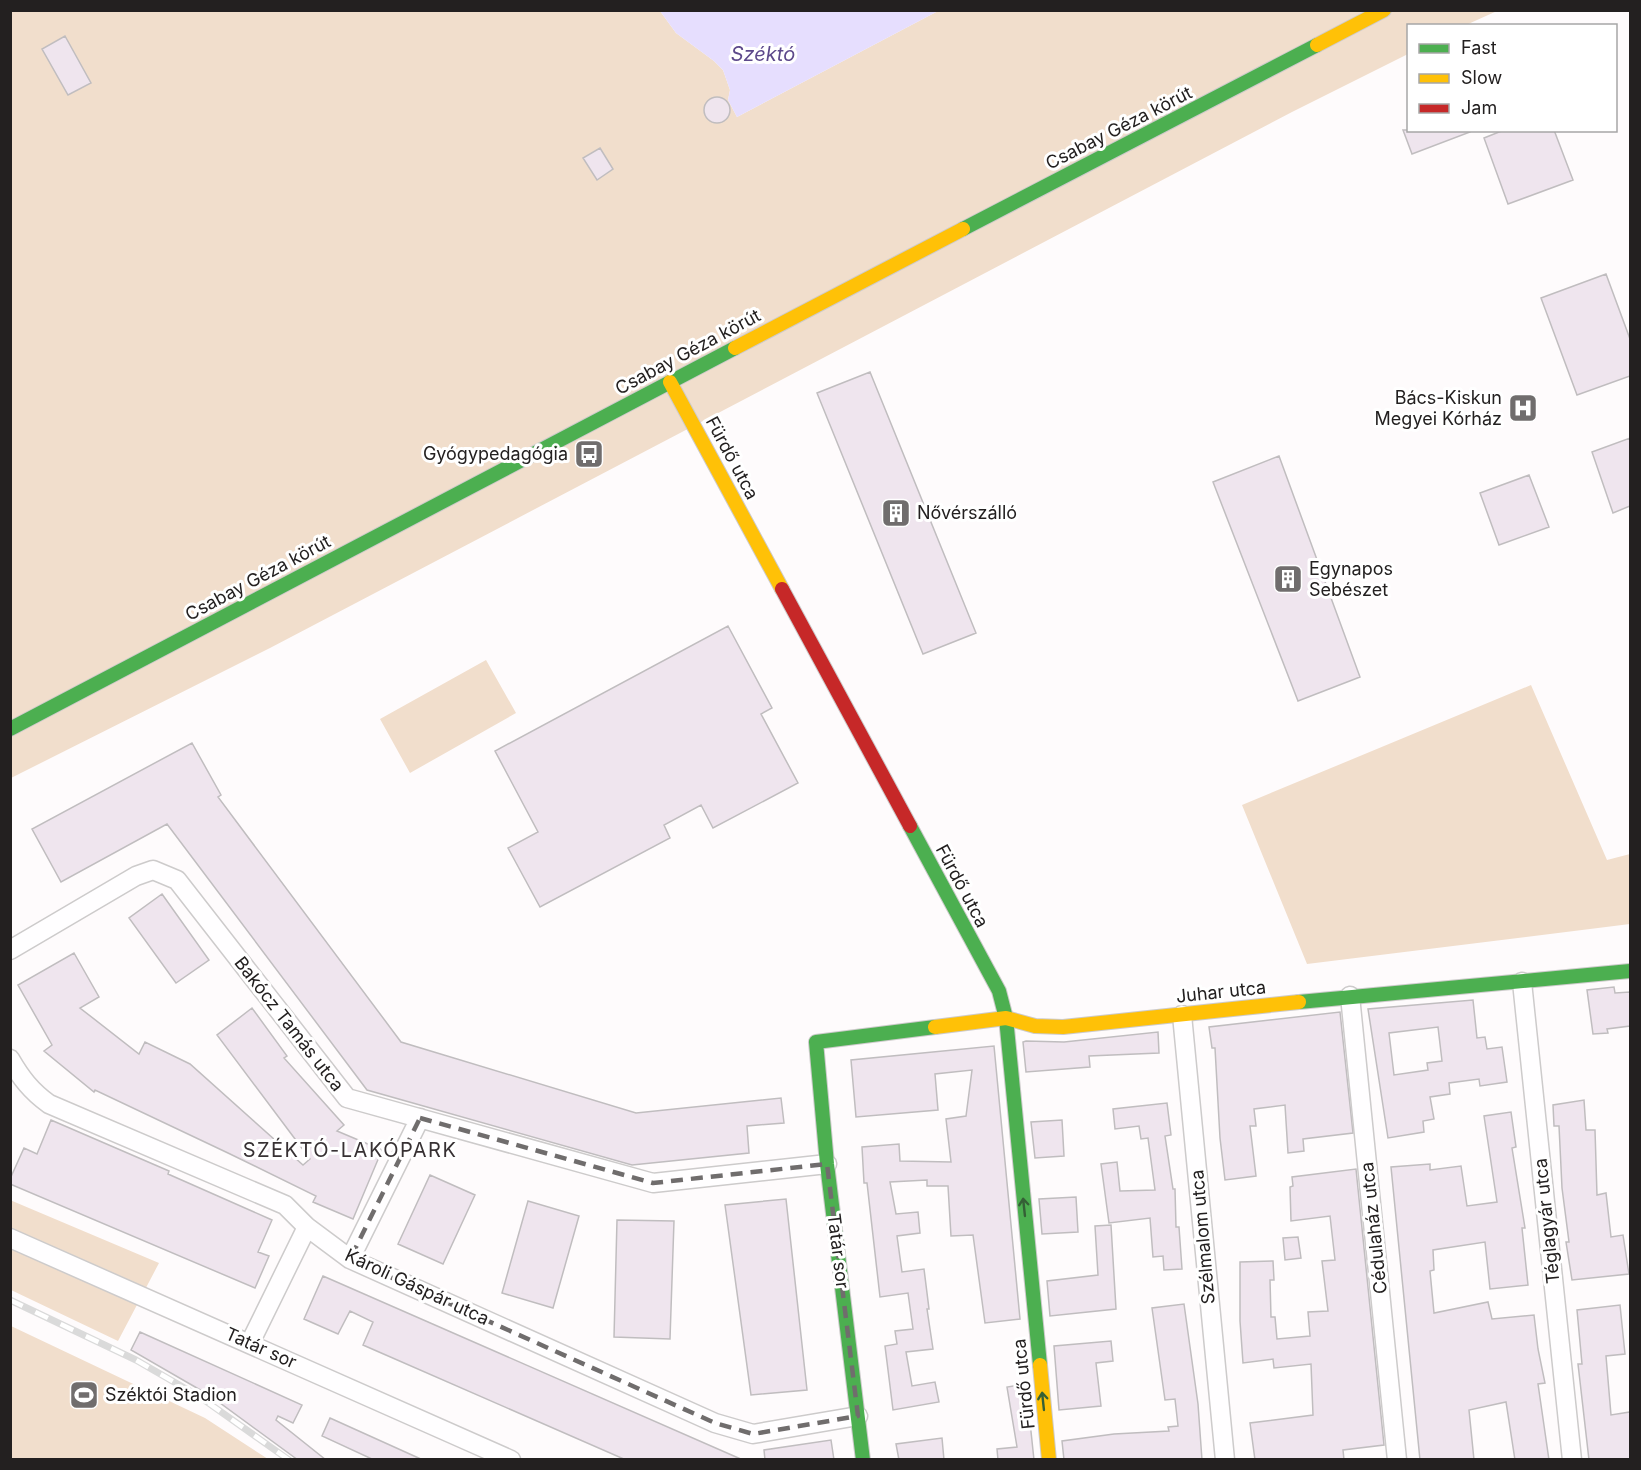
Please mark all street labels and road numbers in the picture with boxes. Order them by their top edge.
street label: Csabay Géza körút [1042,82,1196,174]
street label: Csabay Géza körút [612,304,764,399]
street label: Fürdő utca [702,413,763,503]
street label: Csabay Géza körút [182,530,334,625]
street label: Fürdő utca [932,841,993,931]
street label: Bakócz Tamás utca [230,952,348,1095]
street label: Juhar utca [1175,976,1267,1007]
street label: Téglagyár utca [1529,1157,1564,1285]
street label: Cédulaház utca [1356,1161,1391,1295]
street label: Szélmalom utca [1186,1169,1219,1305]
street label: Tatár sor [823,1212,854,1290]
street label: Károli Gáspár utca [342,1244,493,1329]
street label: Tatár sor [222,1323,300,1373]
street label: Fürdő utca [1008,1338,1039,1430]

